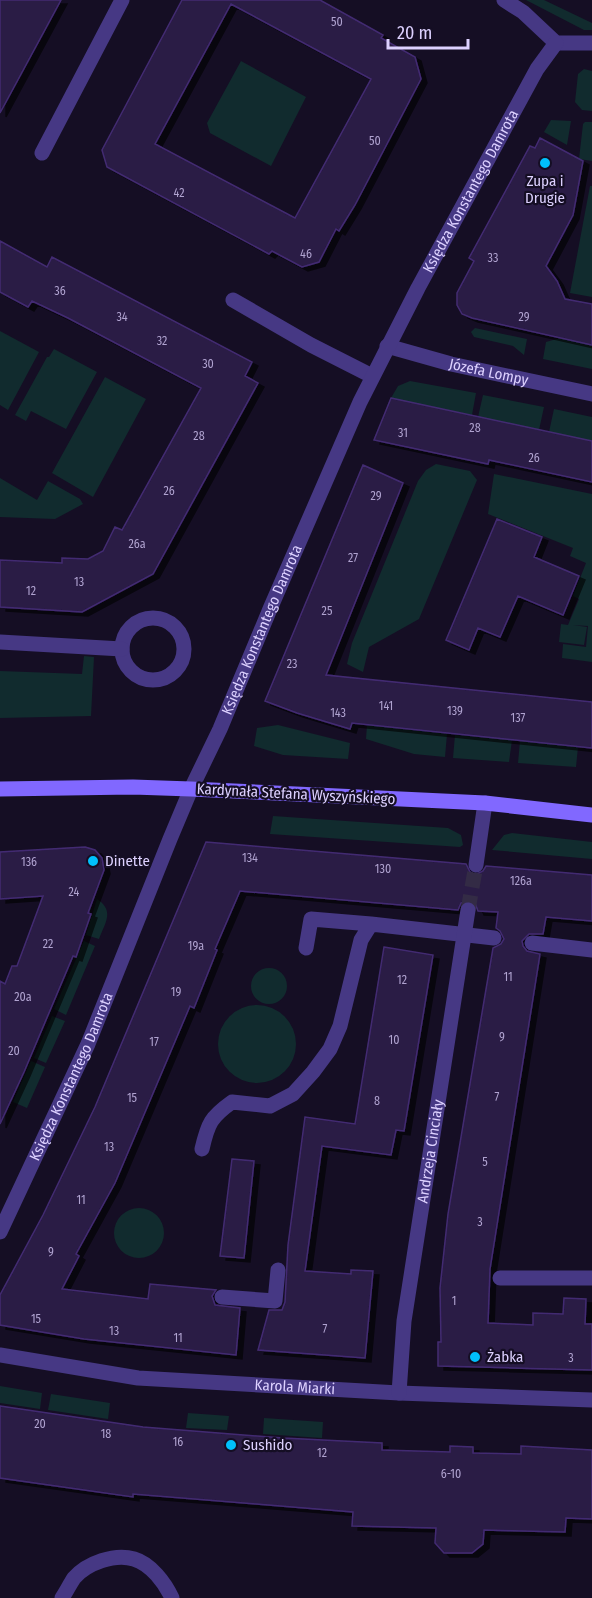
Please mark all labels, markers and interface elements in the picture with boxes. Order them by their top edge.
scale bar [388,12,468,50]
house number: 50 [331,15,343,29]
text: 20 m [397,22,432,44]
street label: Księdza Konstantego Damrota [419,107,522,276]
house number: 50 [369,134,381,148]
marker: Zupa i Drugie [538,156,552,170]
place label: Zupa i Drugie [525,172,565,207]
house number: 42 [174,186,184,200]
house number: 46 [300,247,312,261]
house number: 33 [488,251,498,265]
house number: 36 [54,284,66,298]
house number: 34 [116,310,128,324]
house number: 29 [518,310,530,324]
house number: 32 [157,334,167,348]
street label: Józefa Lompy [447,355,530,389]
house number: 30 [202,357,214,371]
house number: 28 [469,421,481,435]
house number: 31 [398,426,408,440]
house number: 28 [193,429,205,443]
house number: 26 [528,451,540,465]
house number: 26 [163,484,175,498]
house number: 29 [370,489,382,503]
house number: 26a [128,537,146,551]
street label: Księdza Konstantego Damrota [218,542,306,717]
house number: 27 [348,551,358,565]
house number: 13 [74,575,84,589]
house number: 12 [26,584,36,598]
house number: 25 [322,604,333,618]
house number: 23 [287,657,297,671]
house number: 141 [379,699,393,713]
house number: 139 [447,704,463,718]
house number: 143 [330,706,346,720]
house number: 137 [511,711,526,725]
street label: Kardynała Stefana Wyszyńskiego [196,780,396,808]
house number: 134 [242,851,258,865]
place label: Dinette [105,852,150,870]
marker: Dinette [86,854,100,868]
house number: 136 [21,855,37,869]
house number: 130 [375,862,391,876]
house number: 126a [510,874,532,888]
house number: 24 [69,885,80,899]
house number: 22 [43,937,53,951]
house number: 19a [188,939,204,953]
house number: 11 [503,970,513,984]
house number: 12 [397,973,407,987]
house number: 19 [171,985,181,999]
house number: 20a [14,990,32,1004]
street label: Księdza Konstantego Damrota [26,990,117,1164]
house number: 9 [499,1030,505,1044]
house number: 10 [389,1033,399,1047]
house number: 17 [149,1035,159,1049]
house number: 20 [8,1044,20,1058]
house number: 7 [495,1090,500,1104]
house number: 15 [127,1091,138,1105]
house number: 8 [374,1094,380,1108]
street label: Andrzeja Cinciały [413,1098,447,1204]
house number: 13 [104,1140,114,1154]
house number: 5 [482,1155,488,1169]
house number: 11 [76,1193,86,1207]
house number: 3 [477,1215,483,1229]
house number: 9 [48,1245,54,1259]
house number: 1 [452,1294,456,1308]
house number: 15 [31,1312,42,1326]
house number: 7 [323,1322,328,1336]
house number: 13 [109,1324,119,1338]
house number: 11 [173,1331,183,1345]
place label: Żabka [487,1348,523,1366]
marker: Żabka [468,1350,482,1364]
house number: 3 [568,1351,574,1365]
street label: Karola Miarki [254,1376,336,1398]
house number: 20 [34,1417,46,1431]
house number: 18 [101,1427,111,1441]
house number: 16 [173,1435,183,1449]
place label: Sushido [243,1436,292,1454]
marker: Sushido [224,1438,238,1452]
house number: 12 [317,1446,327,1460]
house number: 6-10 [441,1467,461,1481]

